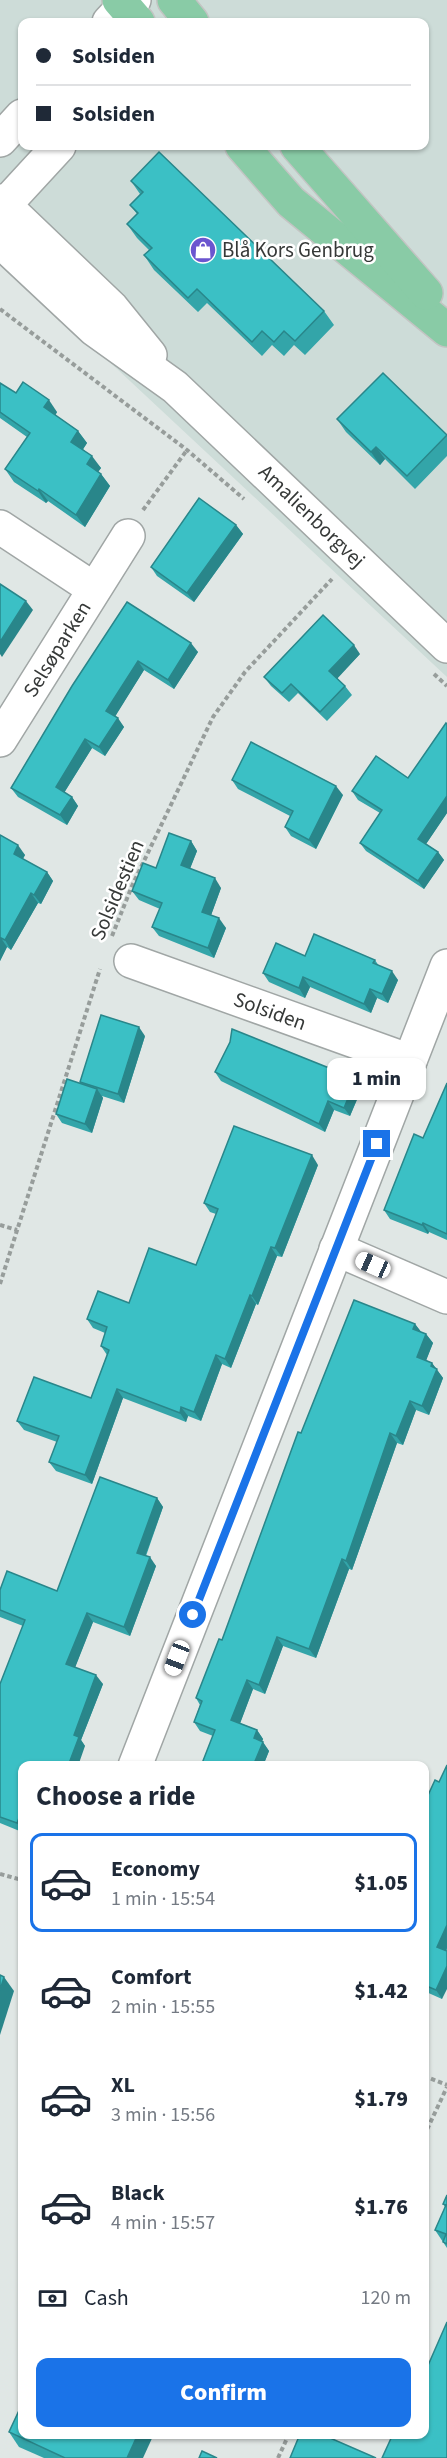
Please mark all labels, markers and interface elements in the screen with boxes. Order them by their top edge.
text: Solsiden [72,40,155,72]
text: Solsiden [72,98,155,130]
shop icon: Blå Kors Genbrug [188,235,218,265]
place label: Blå Kors Genbrug [222,235,374,265]
street label: Amalienborgvej [252,457,372,575]
street label: Selsøparken [16,595,98,703]
street label: Solsidestien [82,835,152,945]
street label: Solsiden [229,984,311,1038]
callout: 1 min [328,1057,427,1099]
text: 1 min [352,1065,401,1093]
route end [363,1130,390,1157]
car [353,1249,393,1281]
route start [179,1601,206,1628]
car [162,1638,192,1678]
text: Choose a ride [36,1777,196,1816]
text: Economy [111,1853,200,1885]
icon: car [39,1856,93,1910]
text: $1.05 [354,1867,408,1899]
text: 1 min · 15:54 [111,1885,215,1913]
text: Comfort [111,1961,192,1993]
icon: car [39,1964,93,2018]
text: $1.42 [354,1975,408,2007]
text: 2 min · 15:55 [111,1993,215,2021]
text: XL [111,2069,135,2101]
icon: car [39,2072,93,2126]
text: $1.79 [354,2083,408,2115]
text: 3 min · 15:56 [111,2101,215,2129]
text: Black [111,2177,165,2209]
icon: car [39,2180,93,2234]
text: $1.76 [354,2191,408,2223]
text: 4 min · 15:57 [111,2209,215,2237]
icon: cash [36,2282,69,2315]
text: Cash [84,2282,129,2314]
text: 120 m [361,2284,411,2312]
button: Confirm [36,2358,411,2427]

